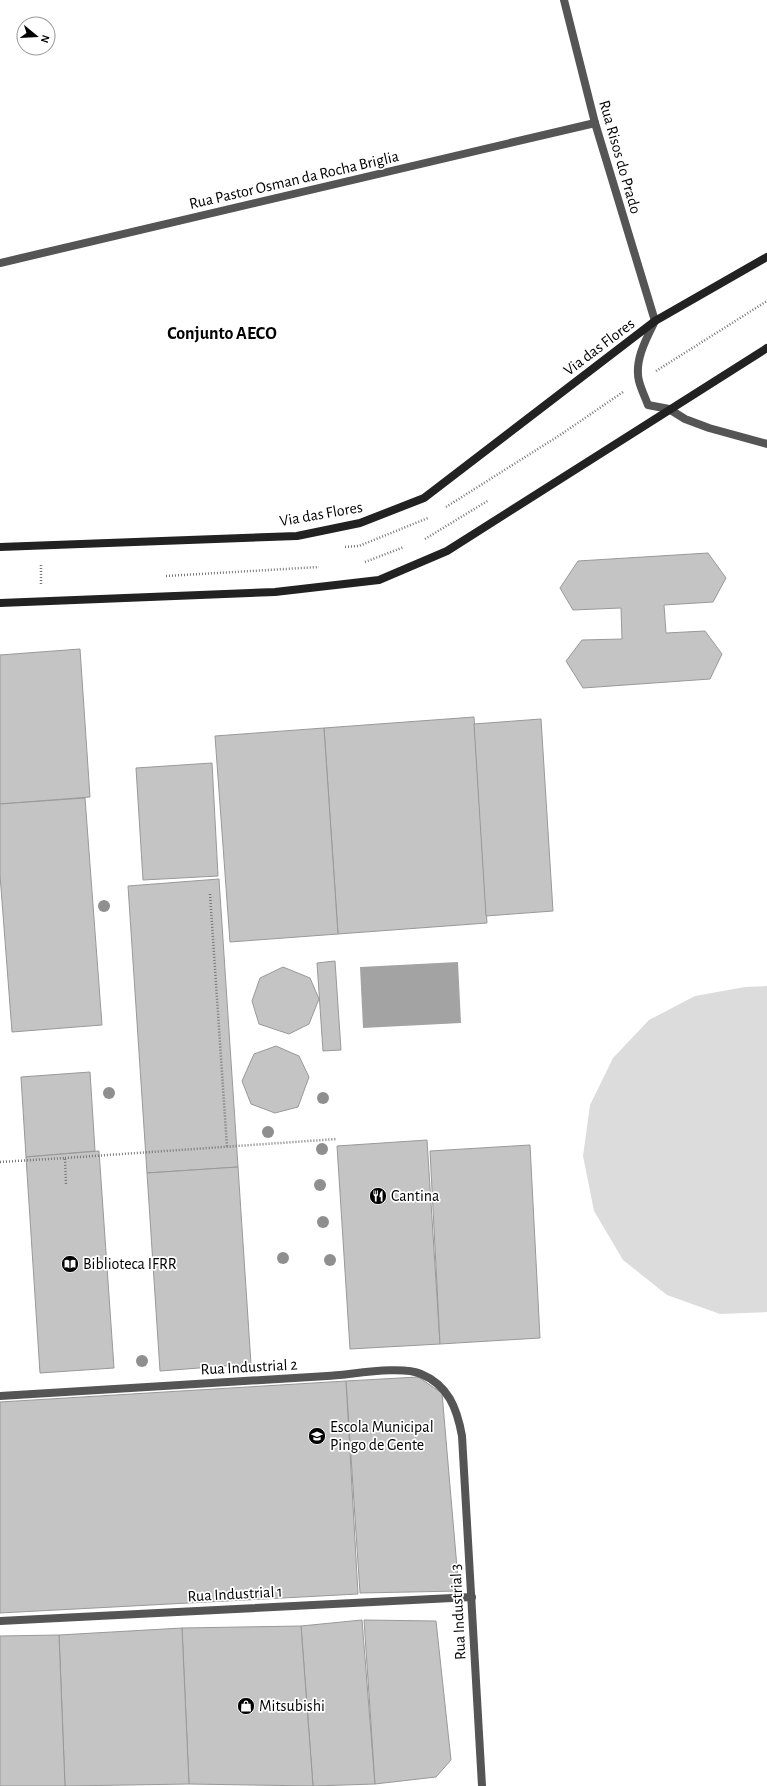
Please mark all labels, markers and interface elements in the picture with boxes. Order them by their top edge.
north arrow [16,16,56,56]
text: N [39,34,51,44]
street label: Rua Risos do Prado [596,98,644,216]
street label: Rua Pastor Osman da Rocha Briglia [188,148,400,212]
street label: Via das Flores [561,315,637,379]
district label: Conjunto AECO [167,325,277,343]
street label: Via das Flores [278,499,364,529]
restaurant icon: Cantina [368,1186,388,1206]
place label: Cantina [391,1188,439,1204]
library icon: Biblioteca IFRR [60,1254,80,1274]
place label: Biblioteca IFRR [83,1256,177,1272]
street label: Rua Industrial 2 [200,1356,298,1378]
place label: Escola Municipal Pingo de Gente [330,1419,434,1453]
school or university icon: Escola Municipal Pingo de Gente [307,1426,327,1446]
street label: Rua Industrial 3 [447,1564,469,1660]
street label: Rua Industrial 1 [187,1584,283,1604]
shop icon: Mitsubishi [236,1696,256,1716]
place label: Mitsubishi [259,1698,325,1714]

